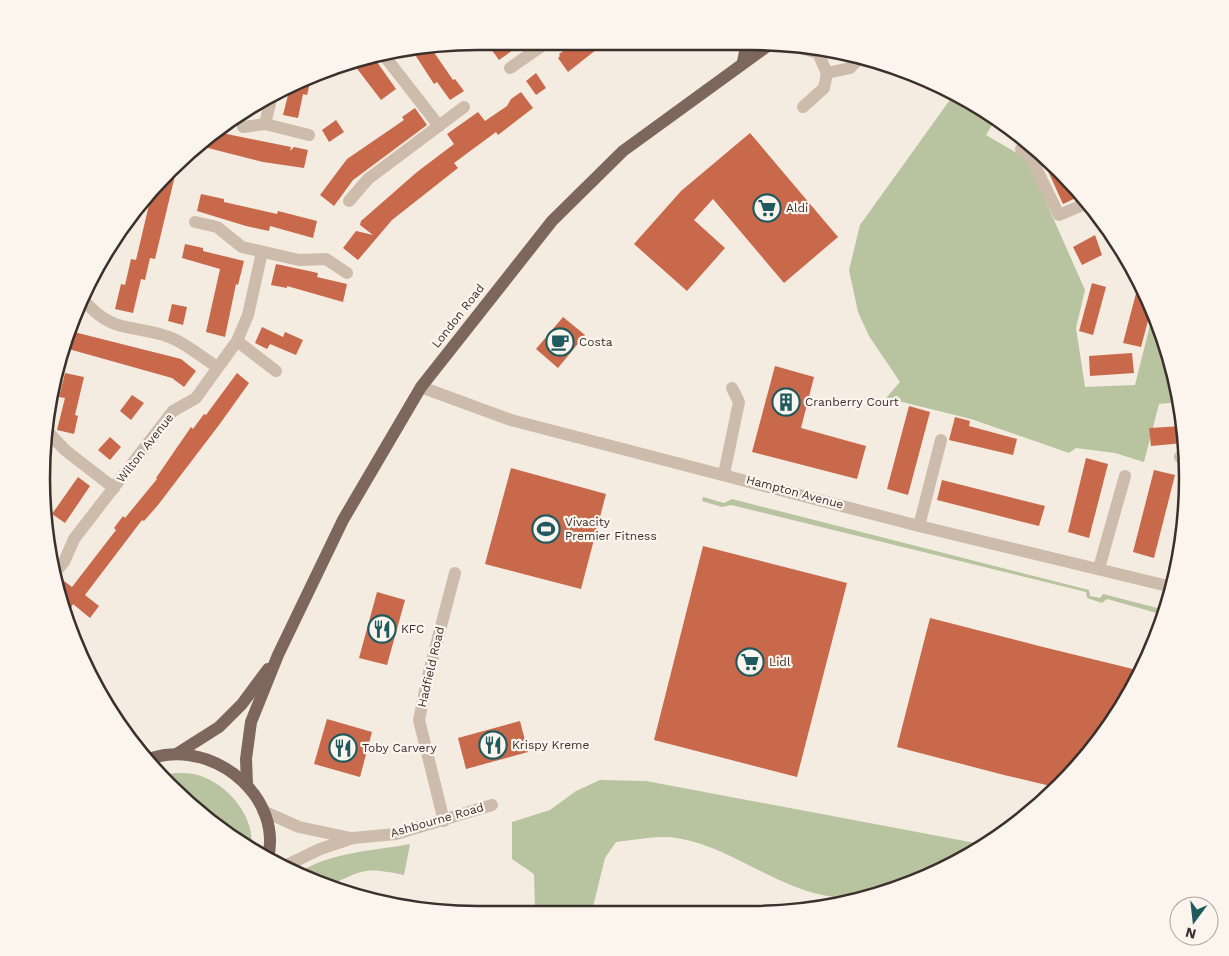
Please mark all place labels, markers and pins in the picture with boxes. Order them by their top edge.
supermarket icon: Aldi [752,193,782,223]
place label: Aldi [786,201,808,215]
cafe icon: Costa [545,327,575,357]
place label: Costa [579,335,613,349]
building icon: Cranberry Court [771,387,801,417]
place label: Cranberry Court [805,395,899,409]
sports icon: Vivacity Premier Fitness [531,514,561,544]
place label: Vivacity Premier Fitness [565,515,657,543]
restaurant icon: KFC [367,614,397,644]
place label: KFC [401,622,424,636]
supermarket icon: Lidl [735,647,765,677]
place label: Lidl [769,655,791,669]
restaurant icon: Krispy Kreme [478,730,508,760]
restaurant icon: Toby Carvery [328,733,358,763]
place label: Krispy Kreme [512,738,590,752]
place label: Toby Carvery [362,741,437,755]

